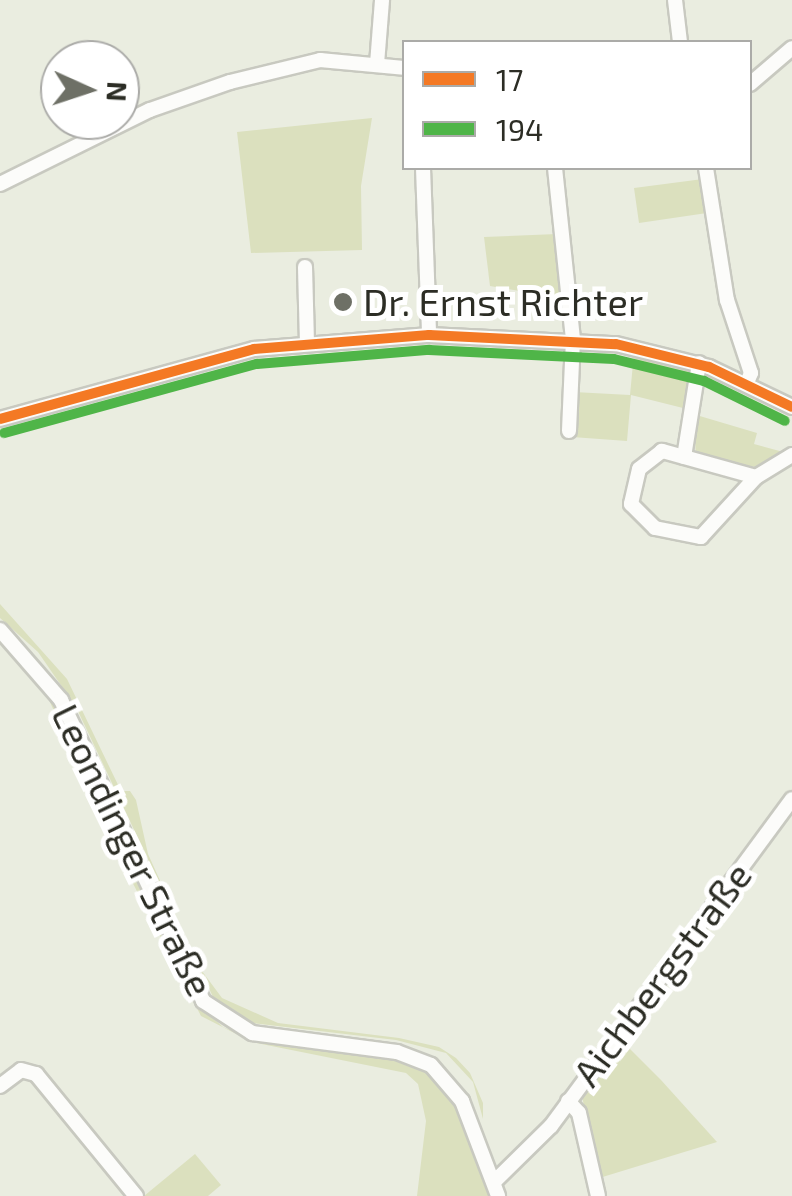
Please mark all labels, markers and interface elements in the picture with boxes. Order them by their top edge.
north arrow [40,40,140,140]
legend [402,40,752,170]
text: 17 [496,61,523,97]
text: N [100,80,135,102]
text: 194 [496,111,544,147]
place label: Dr. Ernst Richter [363,279,643,325]
marker: Dr. Ernst Richter [332,291,354,313]
street label: Leondinger Straße [42,696,224,1004]
street label: Aichbergstraße [563,853,761,1095]

